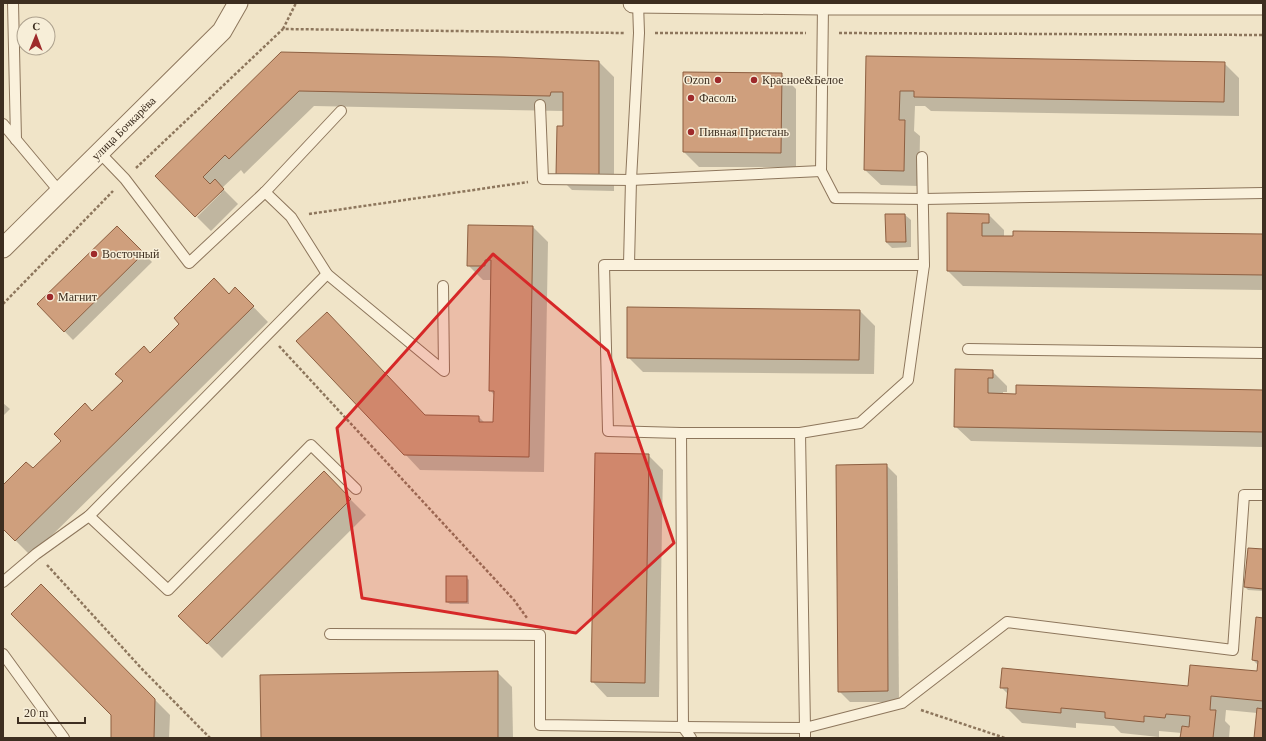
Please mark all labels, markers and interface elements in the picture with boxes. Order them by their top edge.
north arrow [16,16,56,56]
text: С [32,20,40,32]
place label: Ozon [684,73,710,87]
place label: Красное&Белое [762,73,844,87]
marker: Ozon [713,75,723,85]
marker: Красное&Белое [749,75,759,85]
place label: Фасоль [699,91,737,105]
street label: улица Бочкарёва [89,93,159,163]
marker: Фасоль [686,93,696,103]
place label: Пивная Пристань [699,125,790,139]
marker: Пивная Пристань [686,127,696,137]
place label: Восточный [102,247,160,261]
marker: Восточный [89,249,99,259]
place label: Магнит [58,290,98,304]
marker: Магнит [45,292,55,302]
scale bar [18,699,85,725]
text: 20 m [24,706,49,720]

